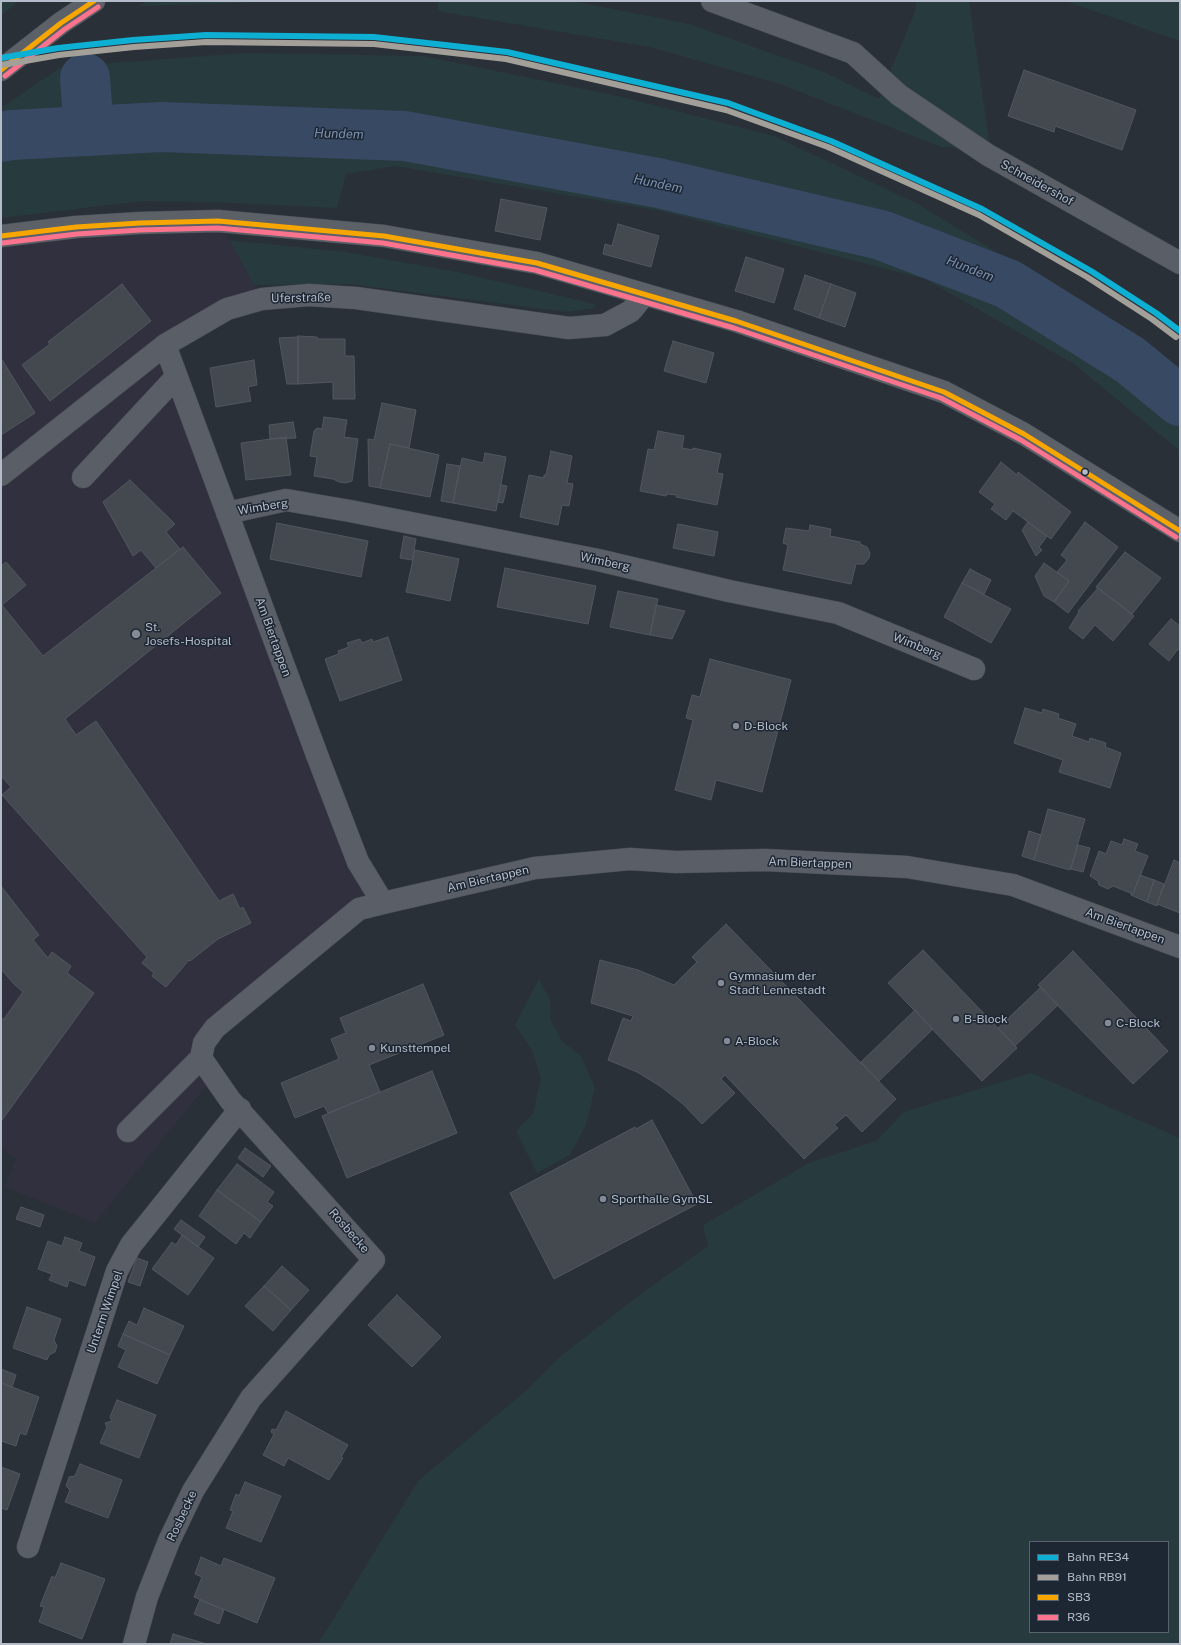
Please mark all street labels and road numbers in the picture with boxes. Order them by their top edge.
street label: Schneidershof [998,157,1076,209]
street label: Uferstraße [271,290,331,306]
street label: Wimberg [237,496,289,518]
street label: Wimberg [579,550,631,574]
street label: Am Biertappen [252,595,294,679]
street label: Wimberg [891,630,943,662]
street label: Am Biertappen [768,854,852,872]
street label: Am Biertappen [446,863,530,895]
street label: Am Biertappen [1083,905,1167,947]
street label: Rosbecke [326,1206,372,1256]
street label: Unterm Wimpel [84,1269,126,1355]
street label: Rosbecke [164,1488,200,1544]

